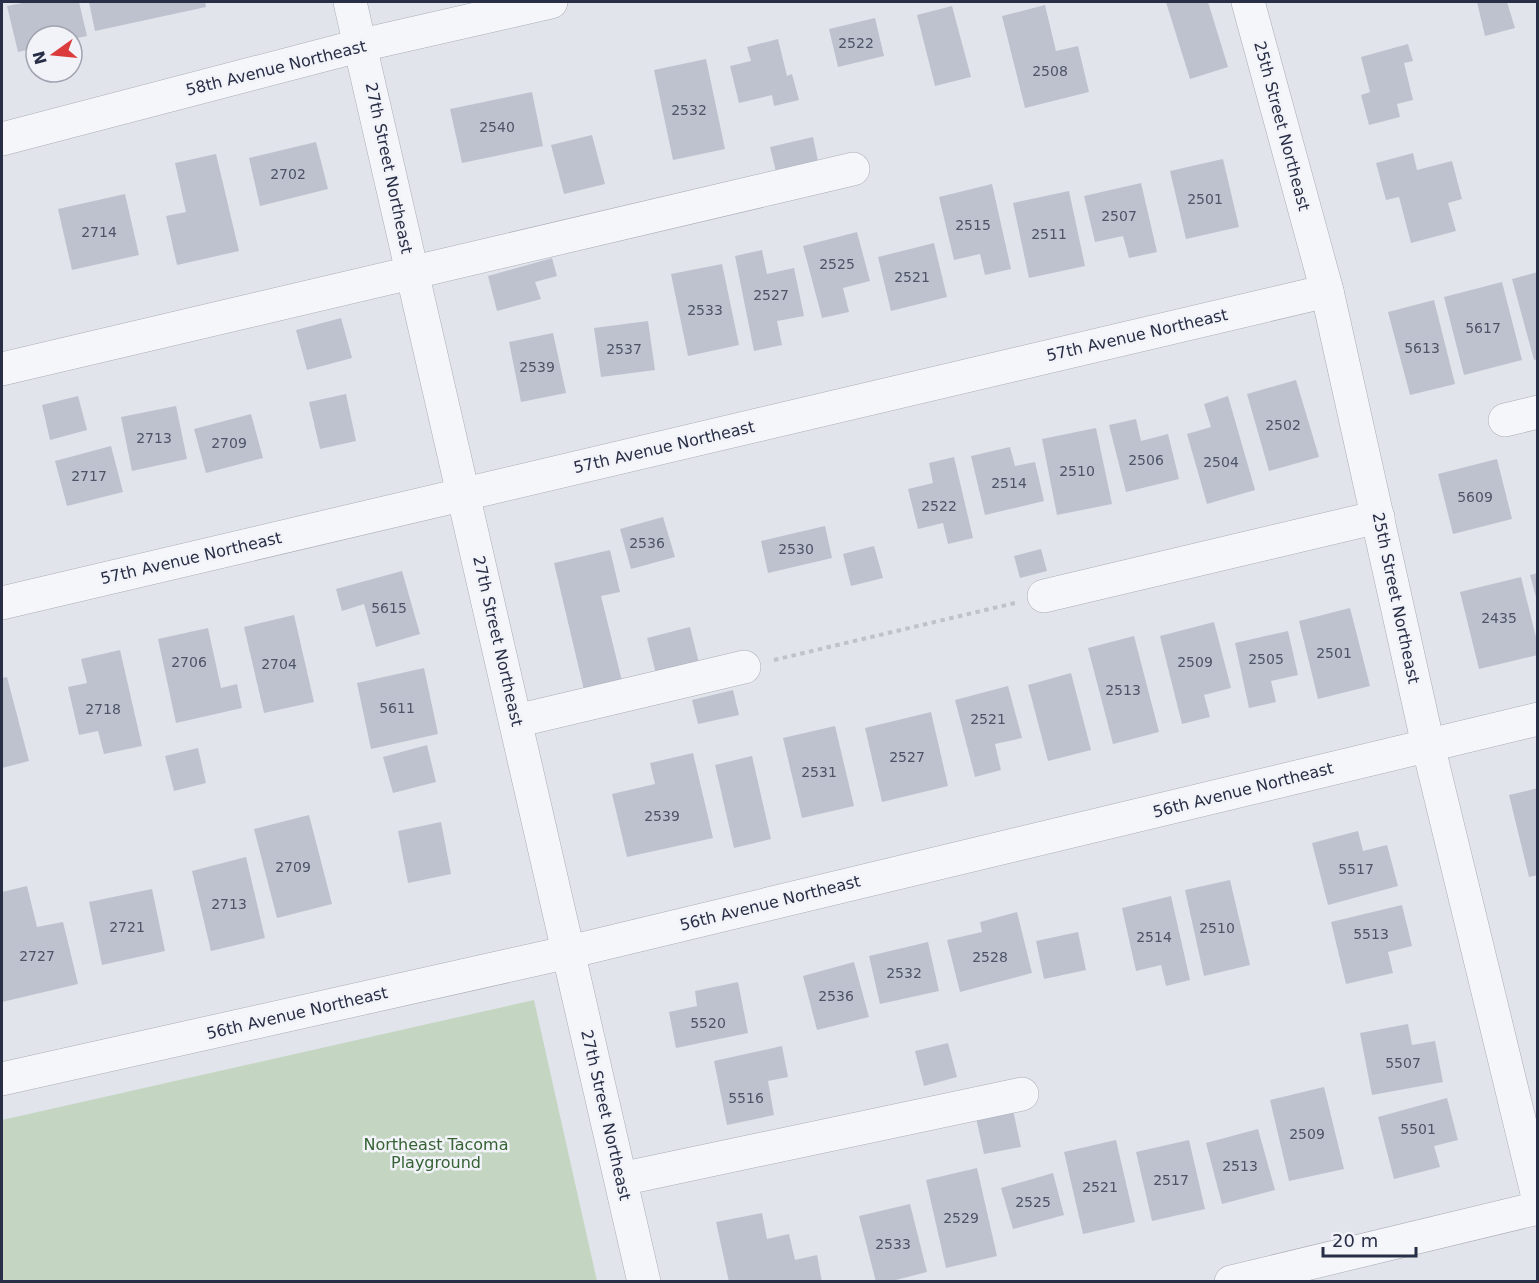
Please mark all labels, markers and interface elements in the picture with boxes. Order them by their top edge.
north arrow [24,24,84,84]
house number: 2522 [838,35,874,51]
street label: 58th Avenue Northeast [184,36,368,100]
street label: 25th Street Northeast [1250,39,1314,213]
text: N [29,49,51,67]
house number: 2508 [1032,63,1068,79]
street label: 27th Street Northeast [362,81,416,255]
house number: 2532 [671,102,707,118]
house number: 2540 [479,119,515,135]
house number: 2702 [270,166,306,182]
house number: 2501 [1187,191,1223,207]
house number: 2507 [1101,208,1137,224]
house number: 2515 [955,217,991,233]
house number: 2714 [81,224,117,240]
house number: 2511 [1031,226,1067,242]
house number: 2525 [819,256,855,272]
house number: 2521 [894,269,930,285]
house number: 2527 [753,287,789,303]
house number: 2533 [687,302,723,318]
street label: 57th Avenue Northeast [1045,305,1229,365]
house number: 5617 [1465,320,1501,336]
house number: 5613 [1404,340,1440,356]
house number: 2537 [606,341,642,357]
house number: 2539 [519,359,555,375]
street label: 57th Avenue Northeast [572,417,756,477]
house number: 2502 [1265,417,1301,433]
house number: 2713 [136,430,172,446]
house number: 2709 [211,435,247,451]
house number: 2506 [1128,452,1164,468]
house number: 2504 [1203,454,1239,470]
house number: 2510 [1059,463,1095,479]
house number: 2717 [71,468,107,484]
house number: 2514 [991,475,1027,491]
house number: 5609 [1457,489,1493,505]
house number: 2522 [921,498,957,514]
street label: 25th Street Northeast [1369,511,1423,685]
street label: 57th Avenue Northeast [99,528,283,588]
house number: 2536 [629,535,665,551]
house number: 2530 [778,541,814,557]
street label: 27th Street Northeast [469,554,527,728]
house number: 5615 [371,600,407,616]
house number: 2435 [1481,610,1517,626]
house number: 2501 [1316,645,1352,661]
house number: 2505 [1248,651,1284,667]
house number: 2706 [171,654,207,670]
house number: 2509 [1177,654,1213,670]
house number: 2704 [261,656,297,672]
house number: 2513 [1105,682,1141,698]
house number: 5611 [379,700,415,716]
house number: 2718 [85,701,121,717]
house number: 2521 [970,711,1006,727]
house number: 2527 [889,749,925,765]
street label: 56th Avenue Northeast [1151,758,1335,822]
house number: 2531 [801,764,837,780]
house number: 2539 [644,808,680,824]
house number: 2709 [275,859,311,875]
house number: 5517 [1338,861,1374,877]
street label: 56th Avenue Northeast [678,871,862,935]
house number: 2713 [211,896,247,912]
house number: 2721 [109,919,145,935]
house number: 2510 [1199,920,1235,936]
house number: 5513 [1353,926,1389,942]
house number: 2514 [1136,929,1172,945]
house number: 2727 [19,948,55,964]
house number: 2528 [972,949,1008,965]
house number: 2532 [886,965,922,981]
street label: 56th Avenue Northeast [205,983,389,1043]
house number: 2536 [818,988,854,1004]
house number: 5520 [690,1015,726,1031]
street label: 27th Street Northeast [577,1028,635,1202]
house number: 5507 [1385,1055,1421,1071]
house number: 5516 [728,1090,764,1106]
house number: 5501 [1400,1121,1436,1137]
house number: 2509 [1289,1126,1325,1142]
park label: Northeast Tacoma Playground [364,1135,509,1172]
house number: 2513 [1222,1158,1258,1174]
house number: 2517 [1153,1172,1189,1188]
house number: 2521 [1082,1179,1118,1195]
house number: 2525 [1015,1194,1051,1210]
house number: 2529 [943,1210,979,1226]
scale bar [1323,1220,1416,1258]
text: 20 m [1332,1230,1378,1251]
house number: 2533 [875,1236,911,1252]

